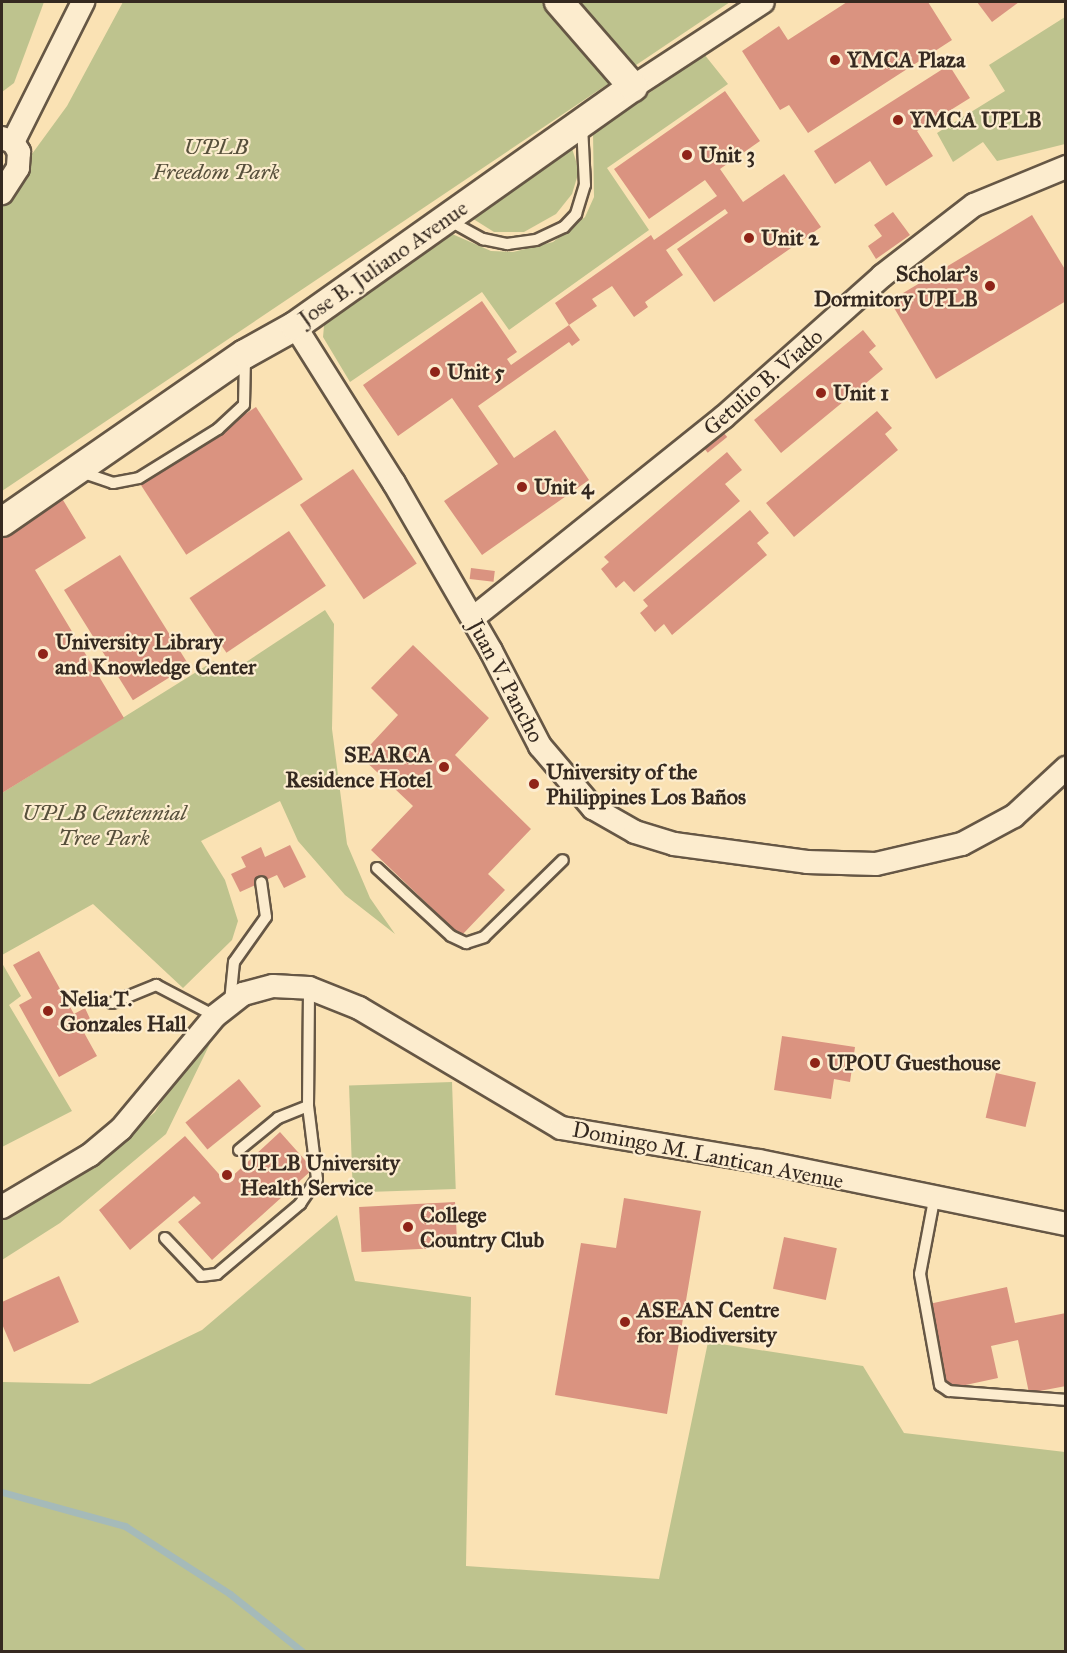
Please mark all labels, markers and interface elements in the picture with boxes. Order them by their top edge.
place label: YMCA Plaza [847,47,965,73]
marker: YMCA Plaza [828,53,842,67]
place label: YMCA UPLB [910,107,1042,133]
marker: YMCA UPLB [891,113,905,127]
park label: UPLB Freedom Park [152,133,280,184]
place label: Unit 3 [699,142,755,168]
marker: Unit 3 [680,148,694,162]
street label: Jose B. Juliano Avenue [293,195,473,331]
place label: Unit 2 [761,225,819,251]
marker: Unit 2 [742,231,756,245]
place label: Scholar's Dormitory UPLB [814,260,978,312]
marker: Scholar's Dormitory UPLB [983,279,997,293]
street label: Getulio B. Viado [698,323,828,441]
place label: Unit 5 [447,359,504,385]
marker: Unit 5 [428,365,442,379]
place label: Unit 1 [833,380,889,406]
marker: Unit 1 [814,386,828,400]
place label: Unit 4 [534,474,593,500]
marker: Unit 4 [515,480,529,494]
street label: Juan V. Pancho [463,615,549,747]
place label: University Library and Knowledge Center [55,628,256,680]
marker: University Library and Knowledge Center [36,647,50,661]
place label: SEARCA Residence Hotel [285,741,432,792]
place label: University of the Philippines Los Baños [546,758,746,810]
marker: SEARCA Residence Hotel [437,760,451,774]
marker: University of the Philippines Los Baños [527,777,541,791]
park label: UPLB Centennial Tree Park [22,799,186,850]
place label: Nelia T. Gonzales Hall [60,985,187,1036]
marker: Nelia T. Gonzales Hall [41,1004,55,1018]
place label: UPOU Guesthouse [827,1050,1001,1076]
marker: UPOU Guesthouse [808,1056,822,1070]
street label: Domingo M. Lantican Avenue [570,1116,846,1194]
place label: UPLB University Health Service [240,1149,400,1200]
marker: UPLB University Health Service [218,1166,236,1184]
place label: College Country Club [420,1201,544,1252]
marker: College Country Club [401,1220,415,1234]
place label: ASEAN Centre for Biodiversity [637,1296,779,1348]
marker: ASEAN Centre for Biodiversity [618,1315,632,1329]

